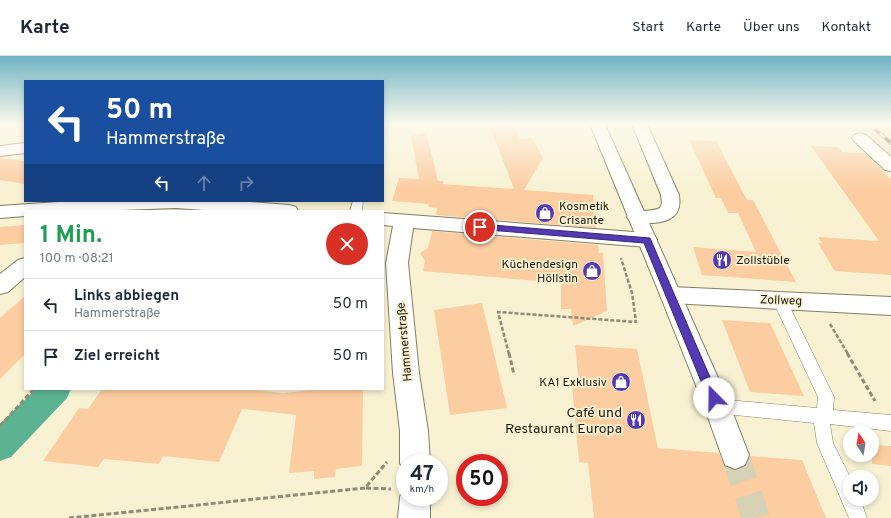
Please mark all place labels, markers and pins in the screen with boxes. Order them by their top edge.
place label: Kosmetik Crisante [559,199,609,229]
shop icon: Kosmetik Crisante [534,202,556,224]
pin [463,210,497,244]
restaurant icon: Zollstüble [711,249,733,271]
place label: Zollstüble [736,253,790,269]
place label: Küchendesign Höllstin [502,257,578,287]
shop icon: Küchendesign Höllstin [581,260,603,282]
shop icon: KA1 Exklusiv [610,371,632,393]
place label: KA1 Exklusiv [539,375,607,391]
place label: Café und Restaurant Europa [505,405,622,438]
restaurant icon: Café und Restaurant Europa [625,409,647,431]

